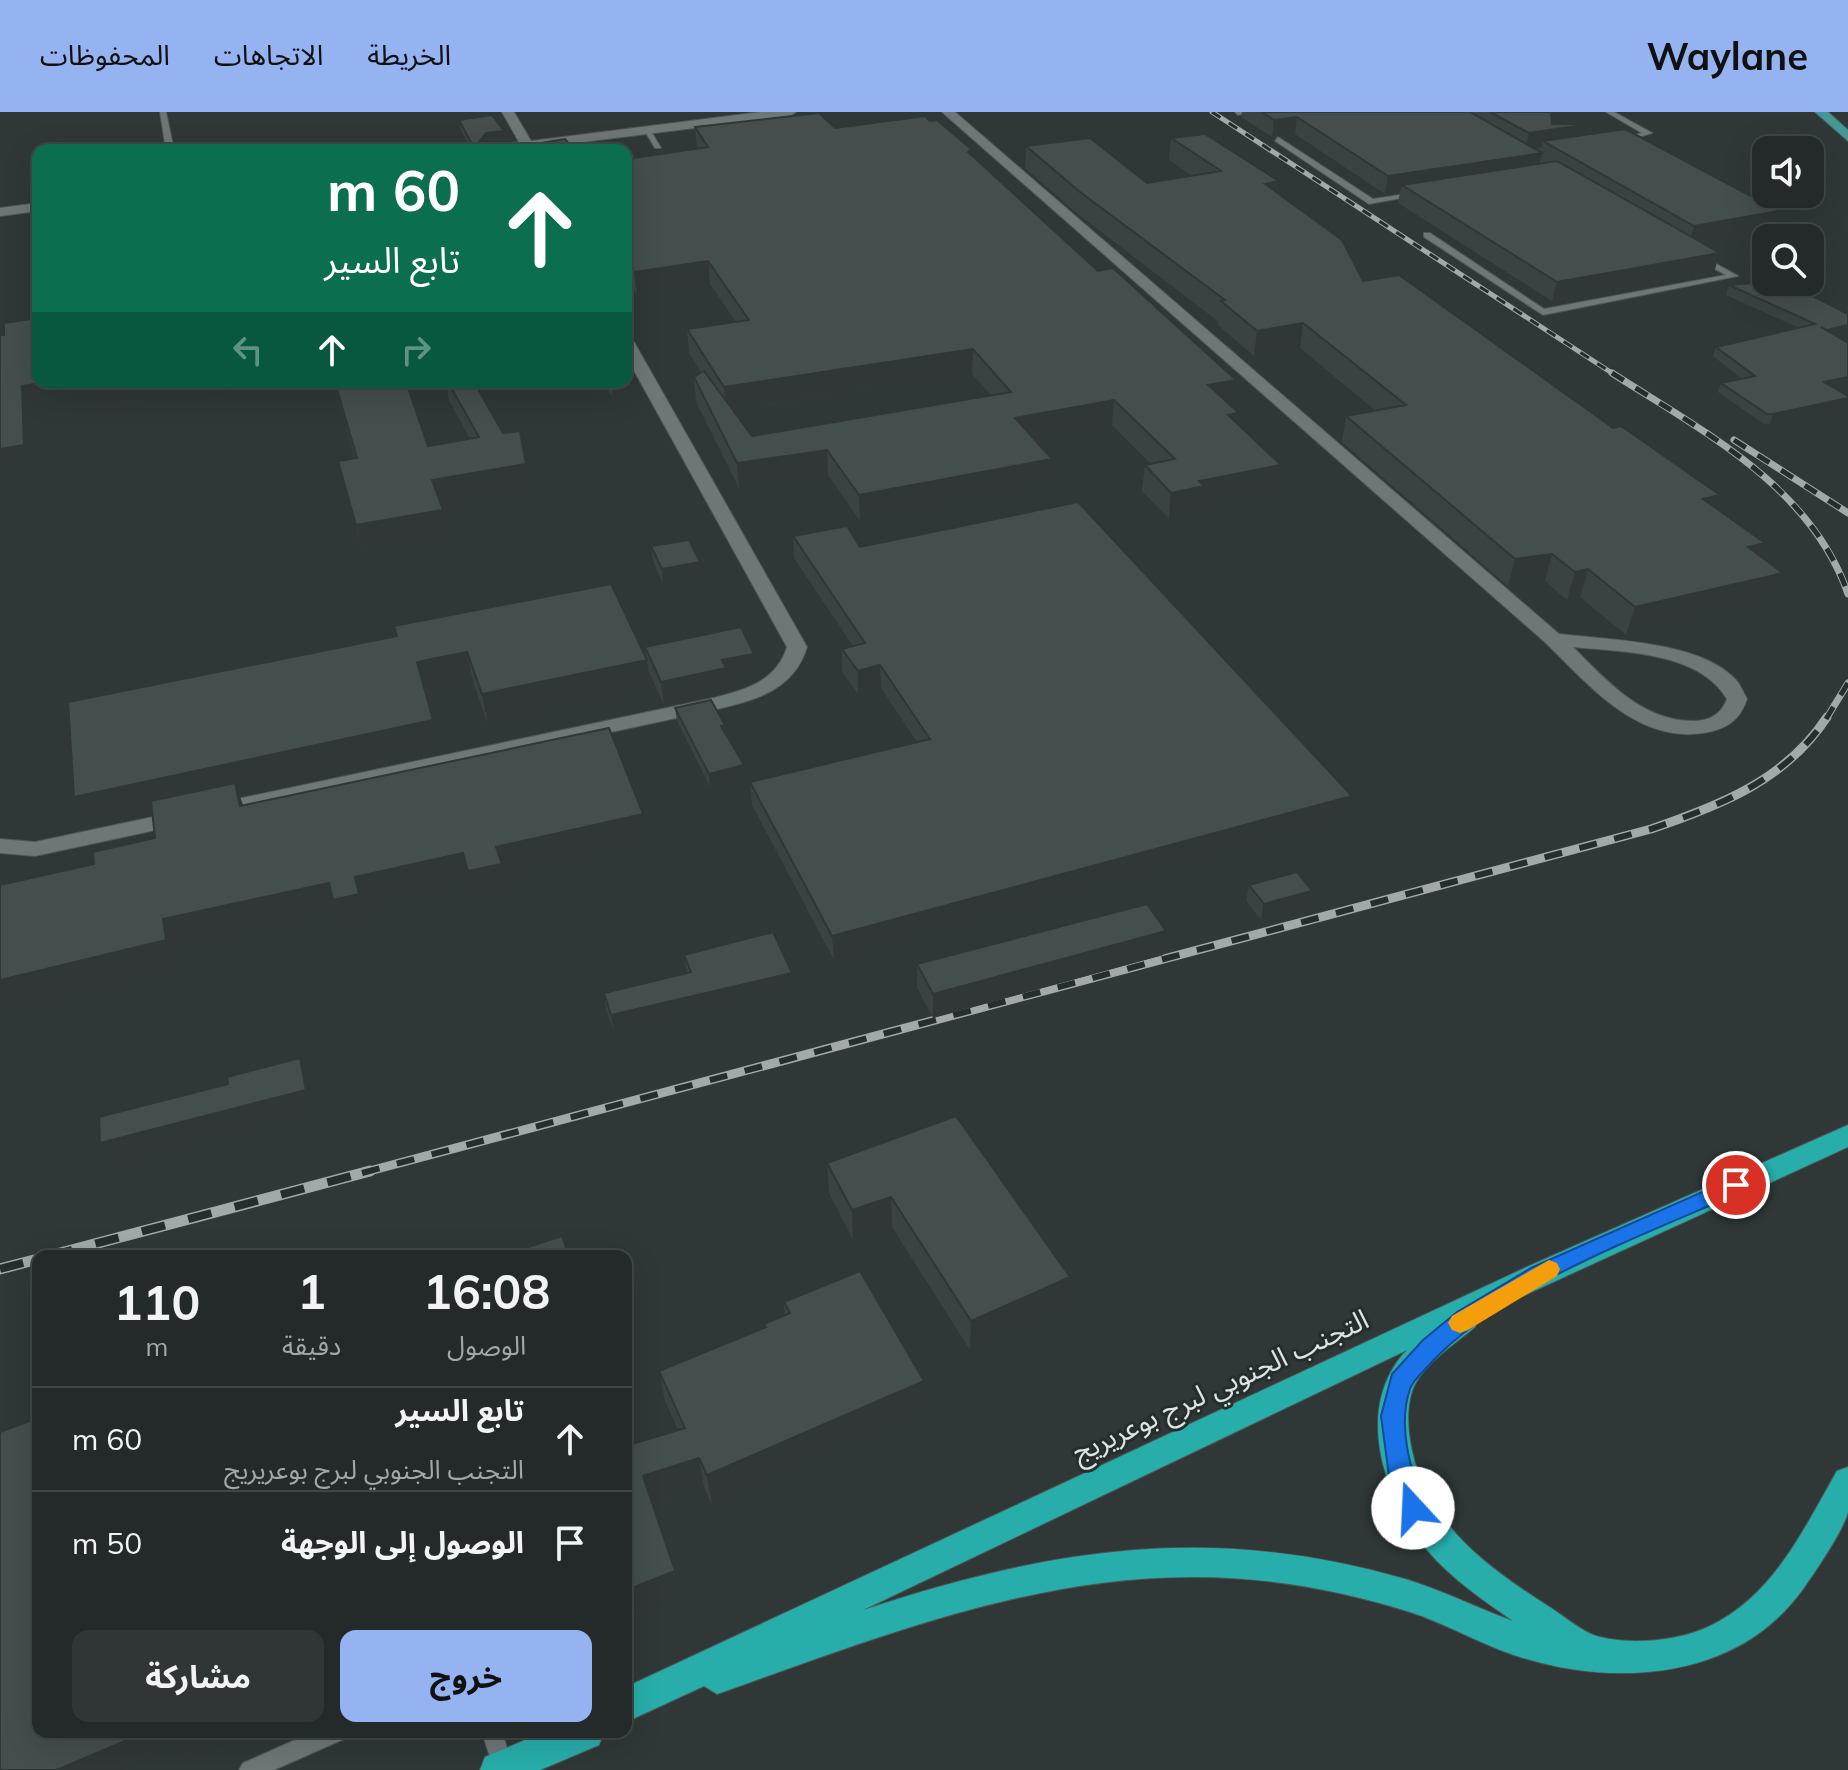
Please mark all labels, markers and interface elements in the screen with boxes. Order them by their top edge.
text: Waylane [1646,32,1808,80]
text: المحفوظات [40,37,170,72]
text: الاتجاهات [214,37,323,72]
text: الخريطة [367,37,451,72]
map controls [1752,136,1824,296]
button: sound [1752,136,1824,208]
text: 60 m [327,155,460,225]
icon: ahead [488,176,592,280]
button: search [1752,224,1824,296]
text: تابع السير [324,237,460,282]
icon: left [226,328,270,372]
icon: ahead [310,328,354,372]
icon: right [394,328,438,372]
pin [1702,1151,1770,1219]
icon: arrive [1714,1163,1758,1207]
text: 1 [297,1261,326,1321]
text: 16:08 [423,1261,550,1321]
text: 110 [114,1272,200,1332]
street label: التجنب الجنوبي لبرج بوعريريج [1066,1301,1376,1473]
text: دقيقة [282,1329,341,1362]
text: الوصول [447,1329,526,1362]
text: m [146,1330,168,1363]
text: تابع السير [395,1391,524,1429]
icon: ahead [548,1417,592,1461]
text: 60 m [72,1420,142,1458]
text: التجنب الجنوبي لبرج بوعريريج [224,1453,524,1486]
position arrow [1371,1466,1455,1550]
icon: arrive [548,1521,592,1565]
text: الوصول إلى الوجهة [281,1523,524,1561]
text: 50 m [72,1524,142,1562]
button: مشاركة [72,1630,324,1722]
button: خروج [340,1630,592,1722]

